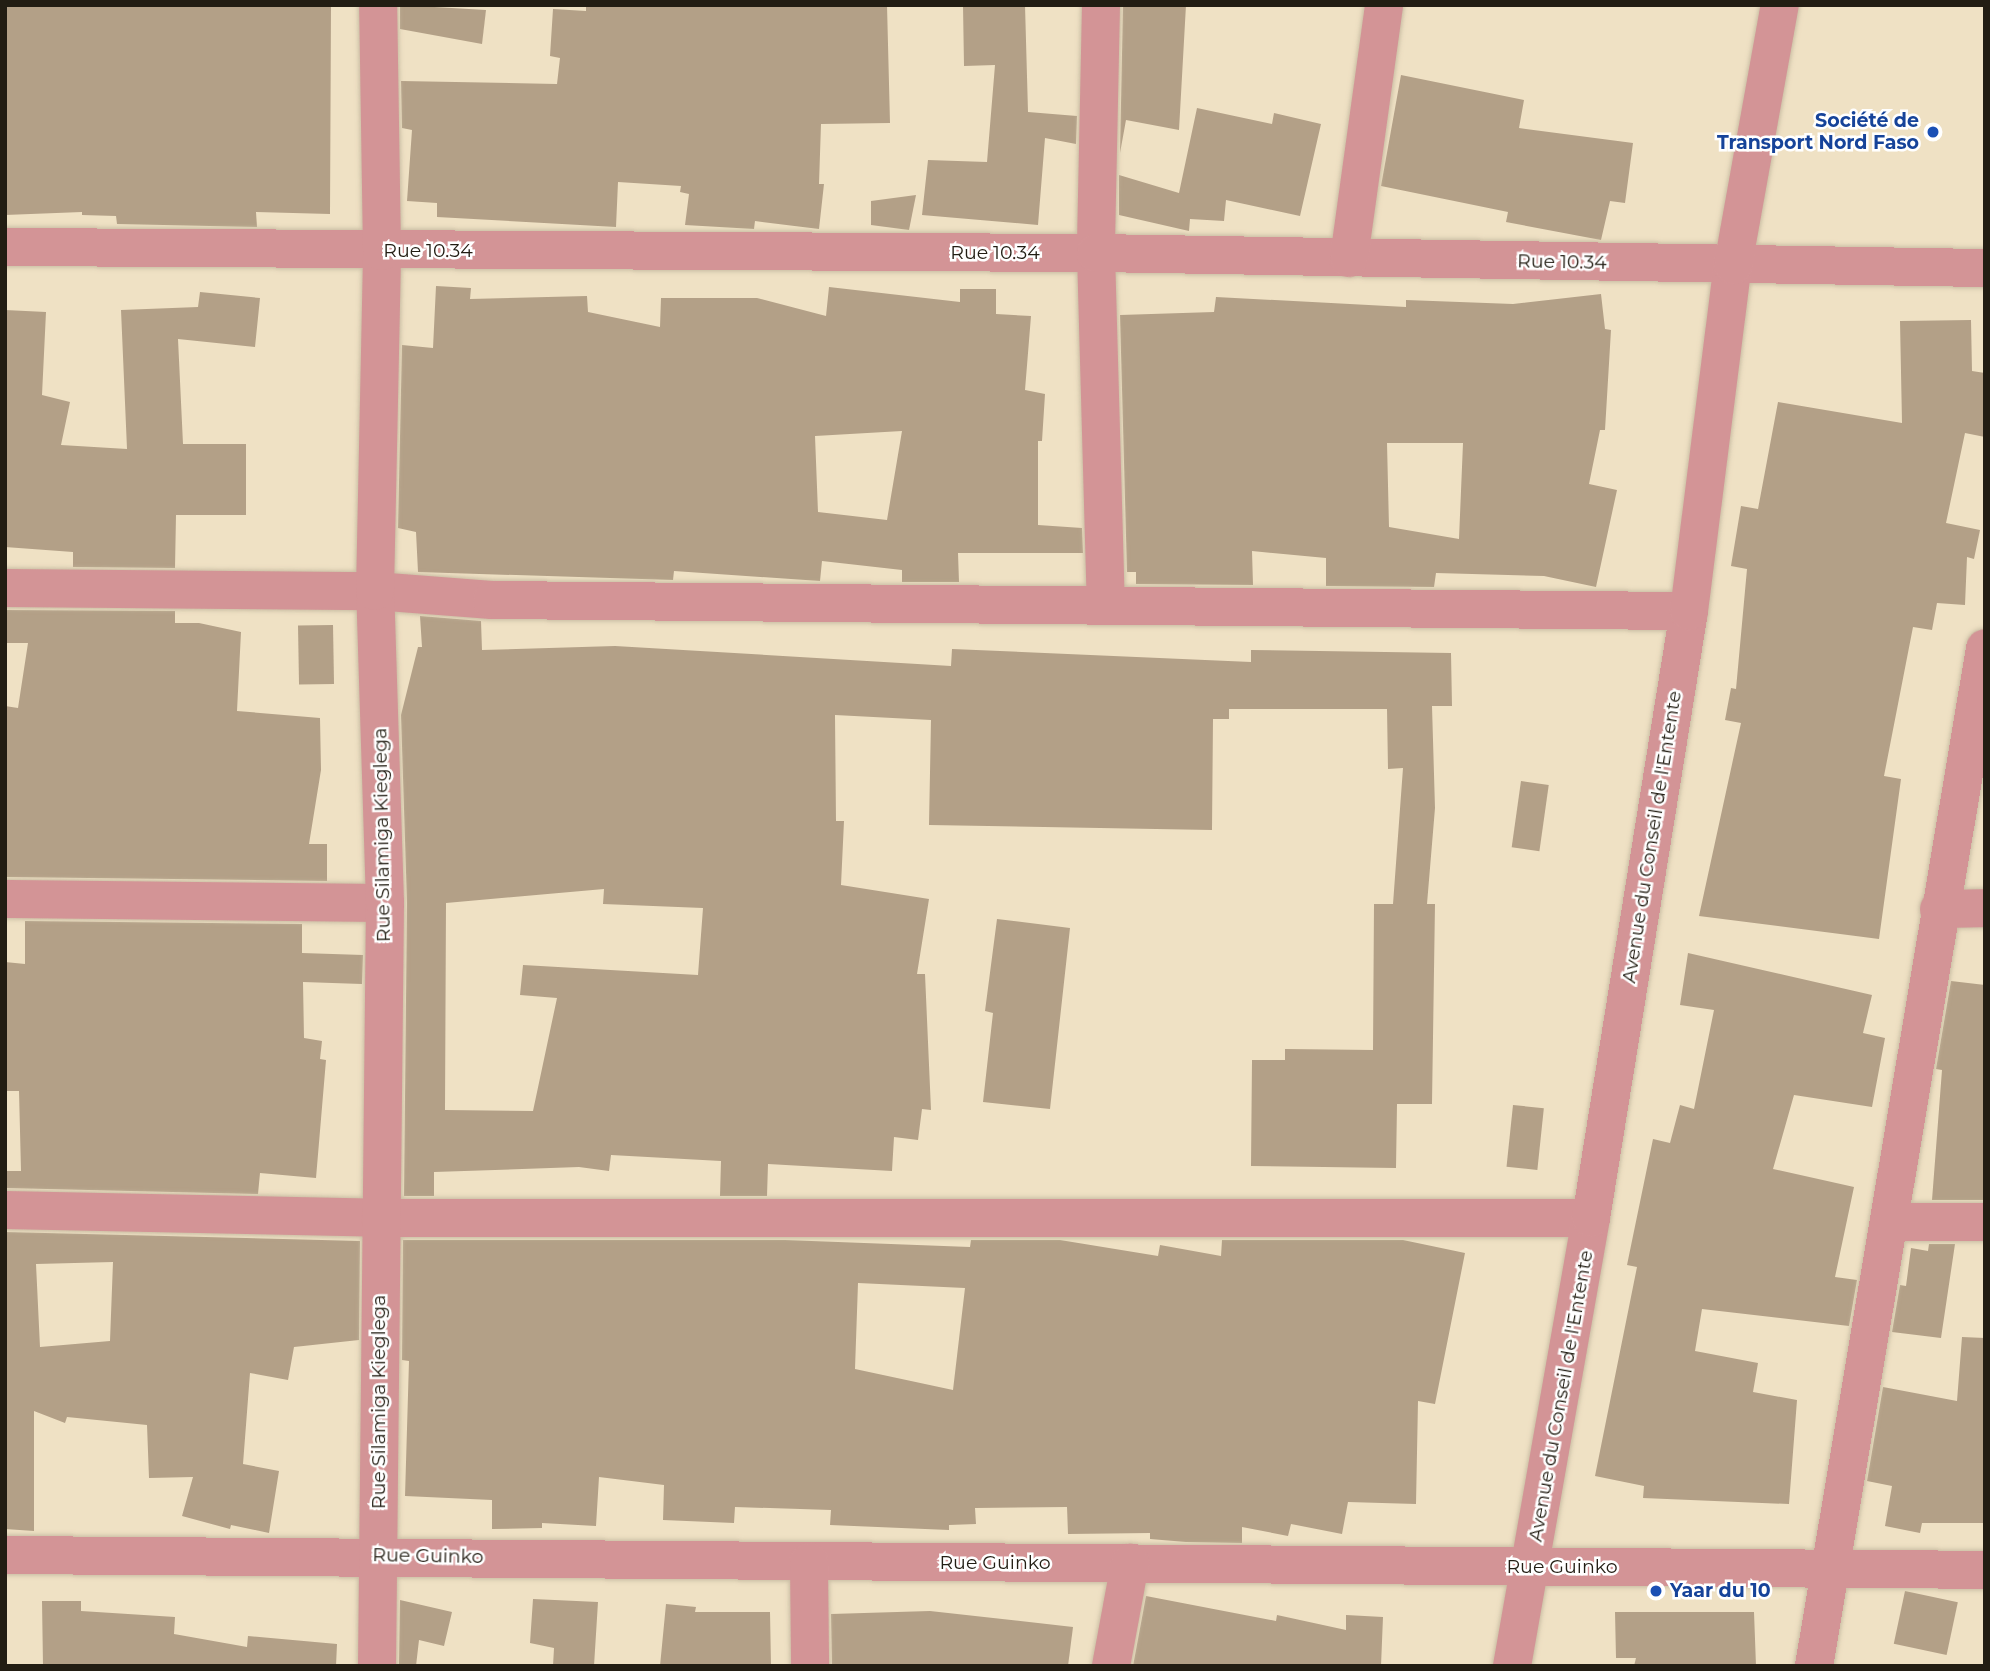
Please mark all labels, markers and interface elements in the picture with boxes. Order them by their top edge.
place label: Société de Transport Nord Faso [1717,110,1919,154]
marker: Société de Transport Nord Faso [1925,124,1941,140]
street label: Rue 10.34 [383,240,473,262]
street label: Rue 10.34 [950,242,1040,264]
street label: Rue 10.34 [1517,250,1607,274]
street label: Avenue du Conseil de l'Entente [1618,689,1686,985]
street label: Rue Silamiga Kieglega [369,728,395,942]
street label: Avenue du Conseil de l'Entente [1524,1249,1598,1543]
street label: Rue Silamiga Kieglega [368,1295,390,1509]
street label: Rue Guinko [372,1544,484,1568]
street label: Rue Guinko [939,1552,1051,1574]
street label: Rue Guinko [1506,1556,1618,1578]
place label: Yaar du 10 [1670,1580,1771,1602]
marker: Yaar du 10 [1648,1583,1664,1599]

